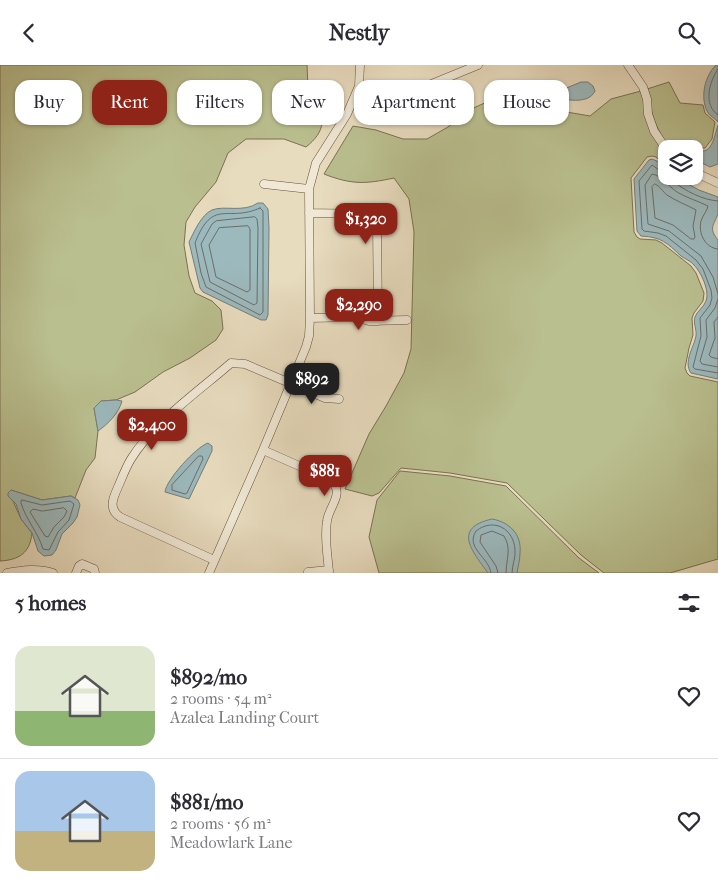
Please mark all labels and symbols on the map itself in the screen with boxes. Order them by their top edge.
pin: $1,320 [325,203,407,245]
pin: $2,290 [318,289,400,331]
pin: $892 [282,363,342,405]
pin: $2,400 [111,409,193,451]
pin: $881 [295,455,355,497]

